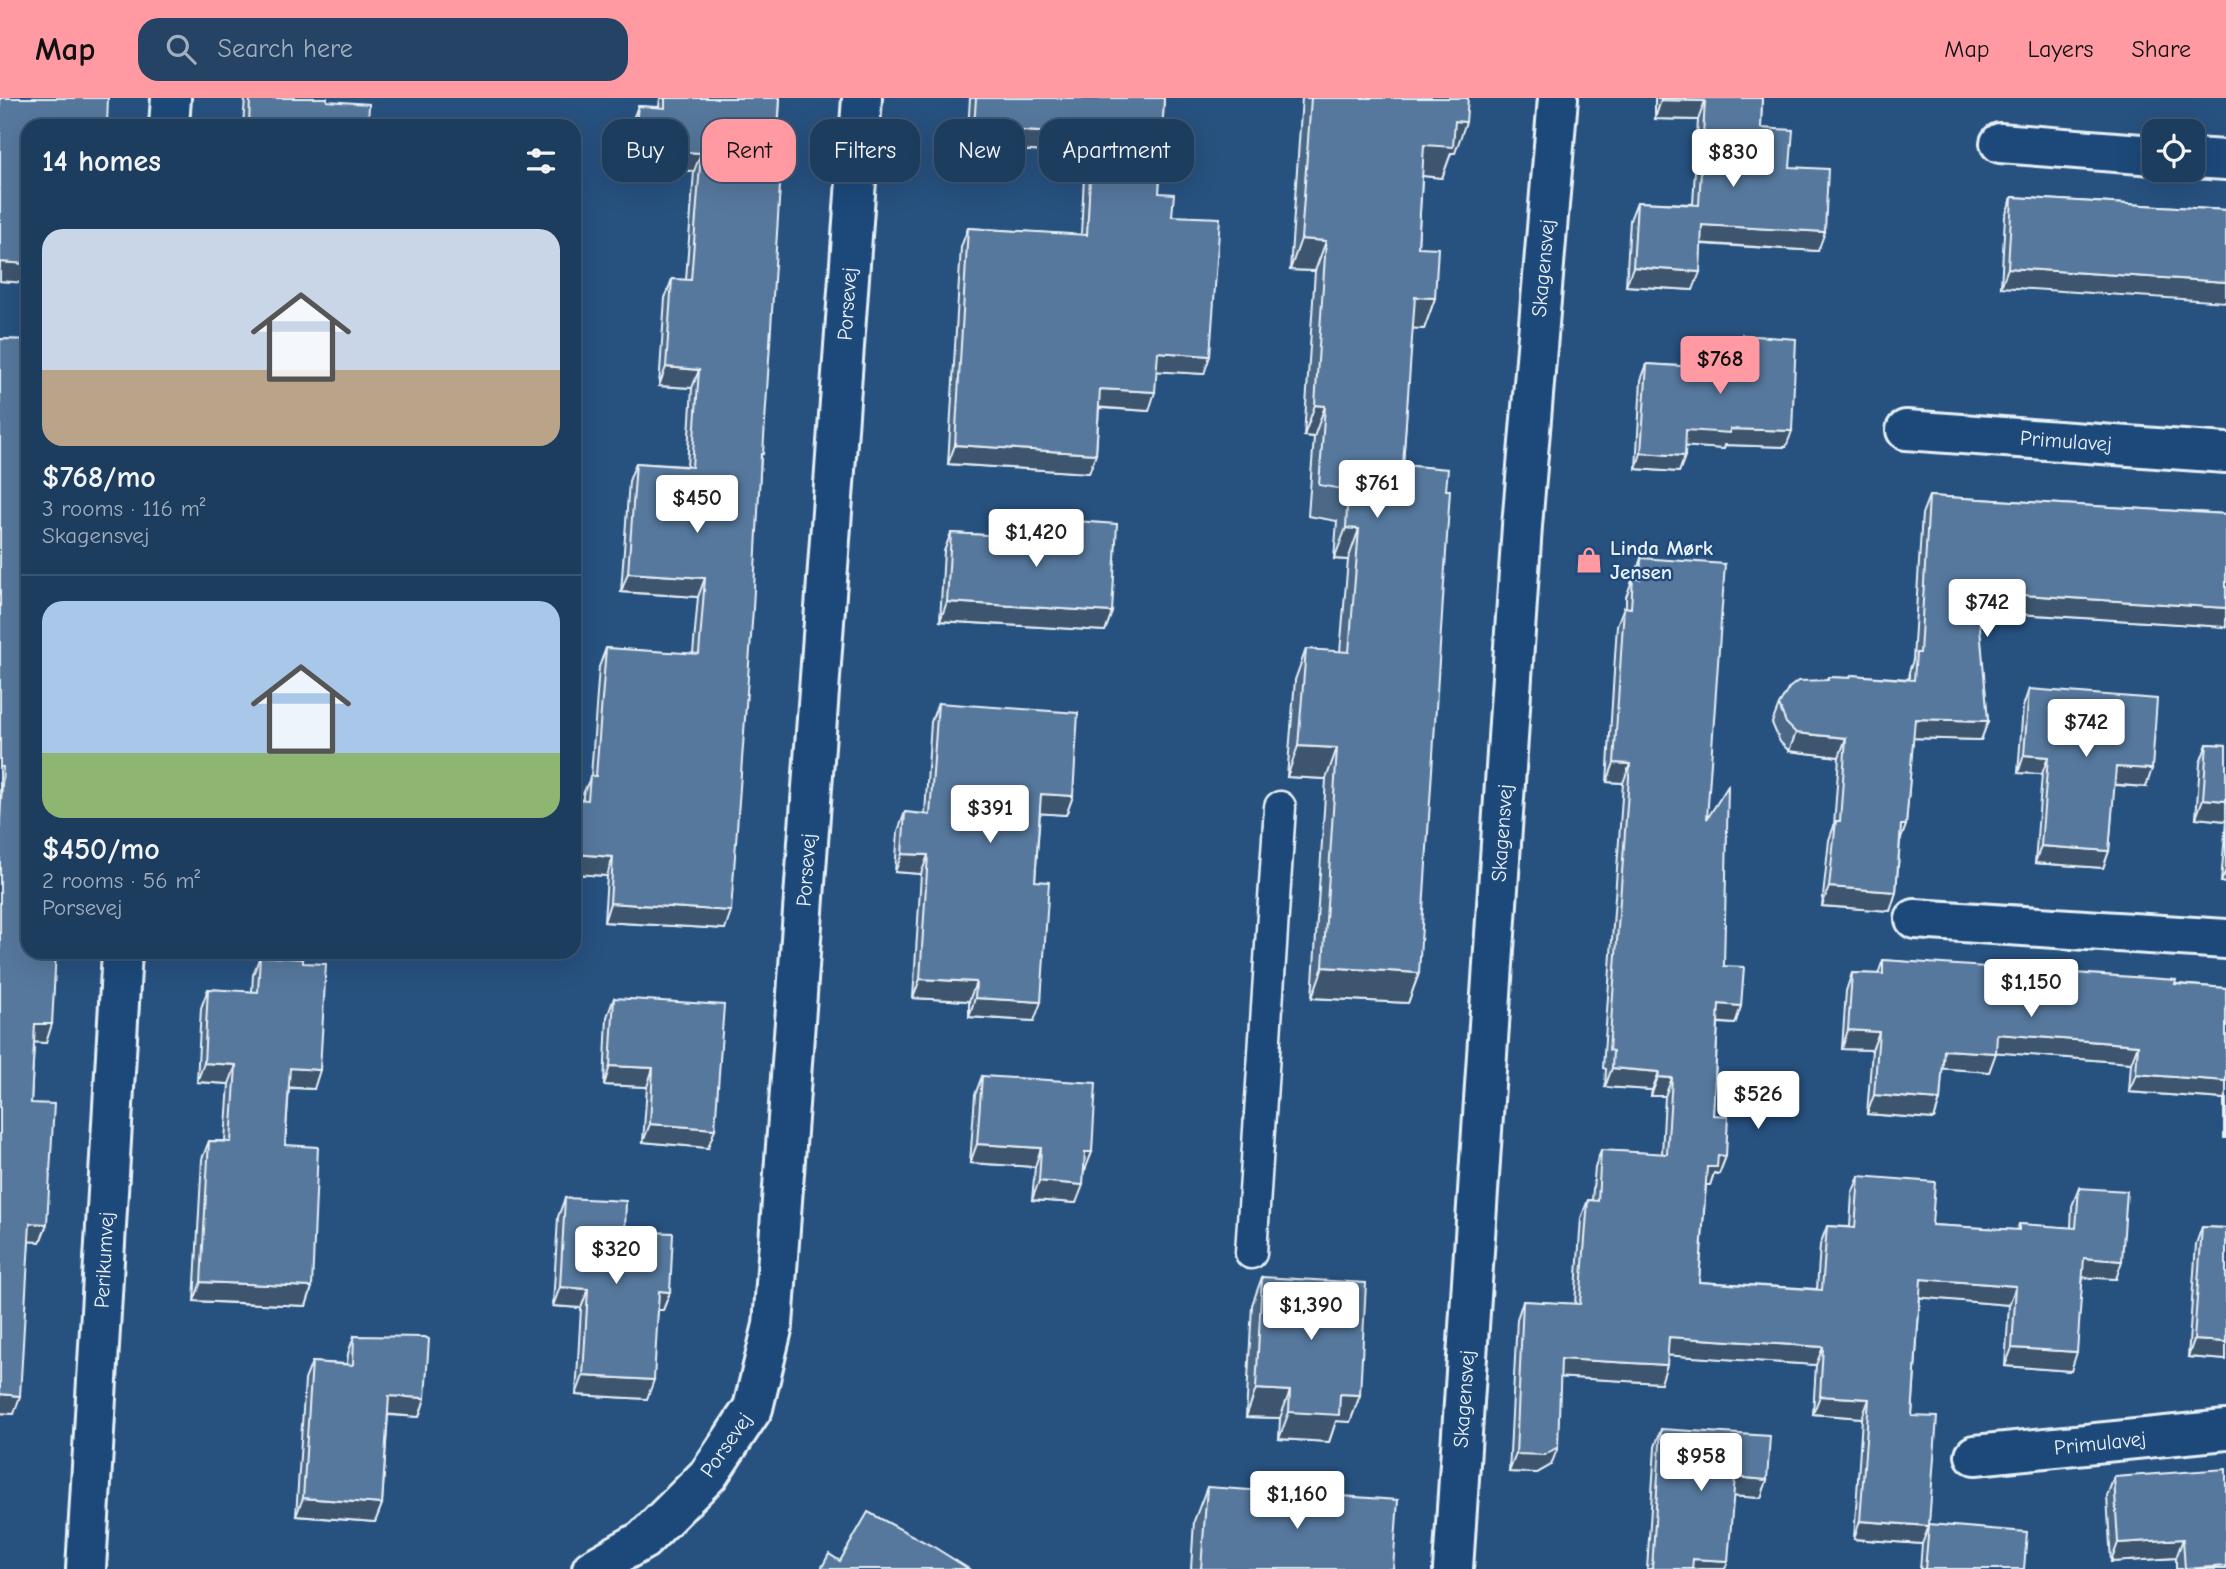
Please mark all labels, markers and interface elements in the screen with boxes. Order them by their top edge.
search box [138,18,628,81]
text: Map [35,30,96,68]
icon: search [162,30,200,68]
text: Search here [218,34,353,64]
text: Map [1944,35,1990,63]
text: Layers [2028,35,2093,63]
text: Share [2131,35,2191,63]
chip: Buy [602,119,688,182]
chip: Rent [702,119,796,182]
chip: Filters [810,119,920,182]
chip: New [934,119,1025,182]
chip: Apartment [1039,119,1194,182]
map controls [2142,119,2205,182]
button: locate [2142,119,2205,182]
pin: $830 [1692,130,1774,189]
text: $830 [1708,138,1758,165]
icon: filters [522,142,560,180]
text: 14 homes [42,144,161,179]
street label: Skagensvej [1527,218,1559,318]
street label: Porsevej [832,267,862,341]
icon: home [238,274,364,400]
pin: $768 [1679,336,1761,396]
text: $768 [1696,345,1744,372]
street label: Primulavej [2019,426,2113,456]
text: $768/mo [42,460,156,495]
pin: $761 [1336,460,1418,520]
text: $761 [1355,469,1399,496]
pin: $450 [656,476,738,535]
text: $450 [672,484,722,511]
text: 3 rooms · 116 m² [42,495,206,522]
pin: $1,420 [979,510,1093,569]
text: $1,420 [1005,518,1067,545]
text: Skagensvej [42,522,149,549]
place label: Linda Mørk Jensen [1610,536,1714,584]
shop icon: Linda Mørk Jensen [1574,545,1604,575]
pin: $742 [1946,580,2028,639]
text: $742 [1965,588,2009,615]
icon: home [238,646,364,772]
pin: $742 [2045,700,2127,759]
text: $742 [2064,708,2108,735]
street label: Skagensvej [1487,783,1517,883]
pin: $391 [949,786,1031,845]
text: $391 [967,794,1013,821]
text: $450/mo [42,832,160,867]
street label: Porsevej [791,833,821,907]
text: 2 rooms · 56 m² [42,867,200,894]
text: Porsevej [42,894,122,921]
pin: $1,150 [1974,960,2088,1019]
text: $1,150 [2000,968,2062,995]
pin: $526 [1717,1072,1799,1131]
text: $526 [1733,1080,1783,1107]
street label: Perikumvej [89,1211,119,1309]
pin: $320 [575,1226,657,1286]
text: $320 [591,1235,641,1262]
pin: $1,390 [1254,1282,1368,1342]
text: $1,390 [1279,1291,1343,1318]
street label: Skagensvej [1449,1349,1479,1449]
street label: Porsevej [695,1408,757,1482]
street label: Primulavej [2053,1426,2147,1460]
pin: $958 [1660,1434,1742,1493]
text: $958 [1676,1442,1726,1469]
pin: $1,160 [1240,1472,1354,1531]
text: $1,160 [1266,1480,1328,1507]

